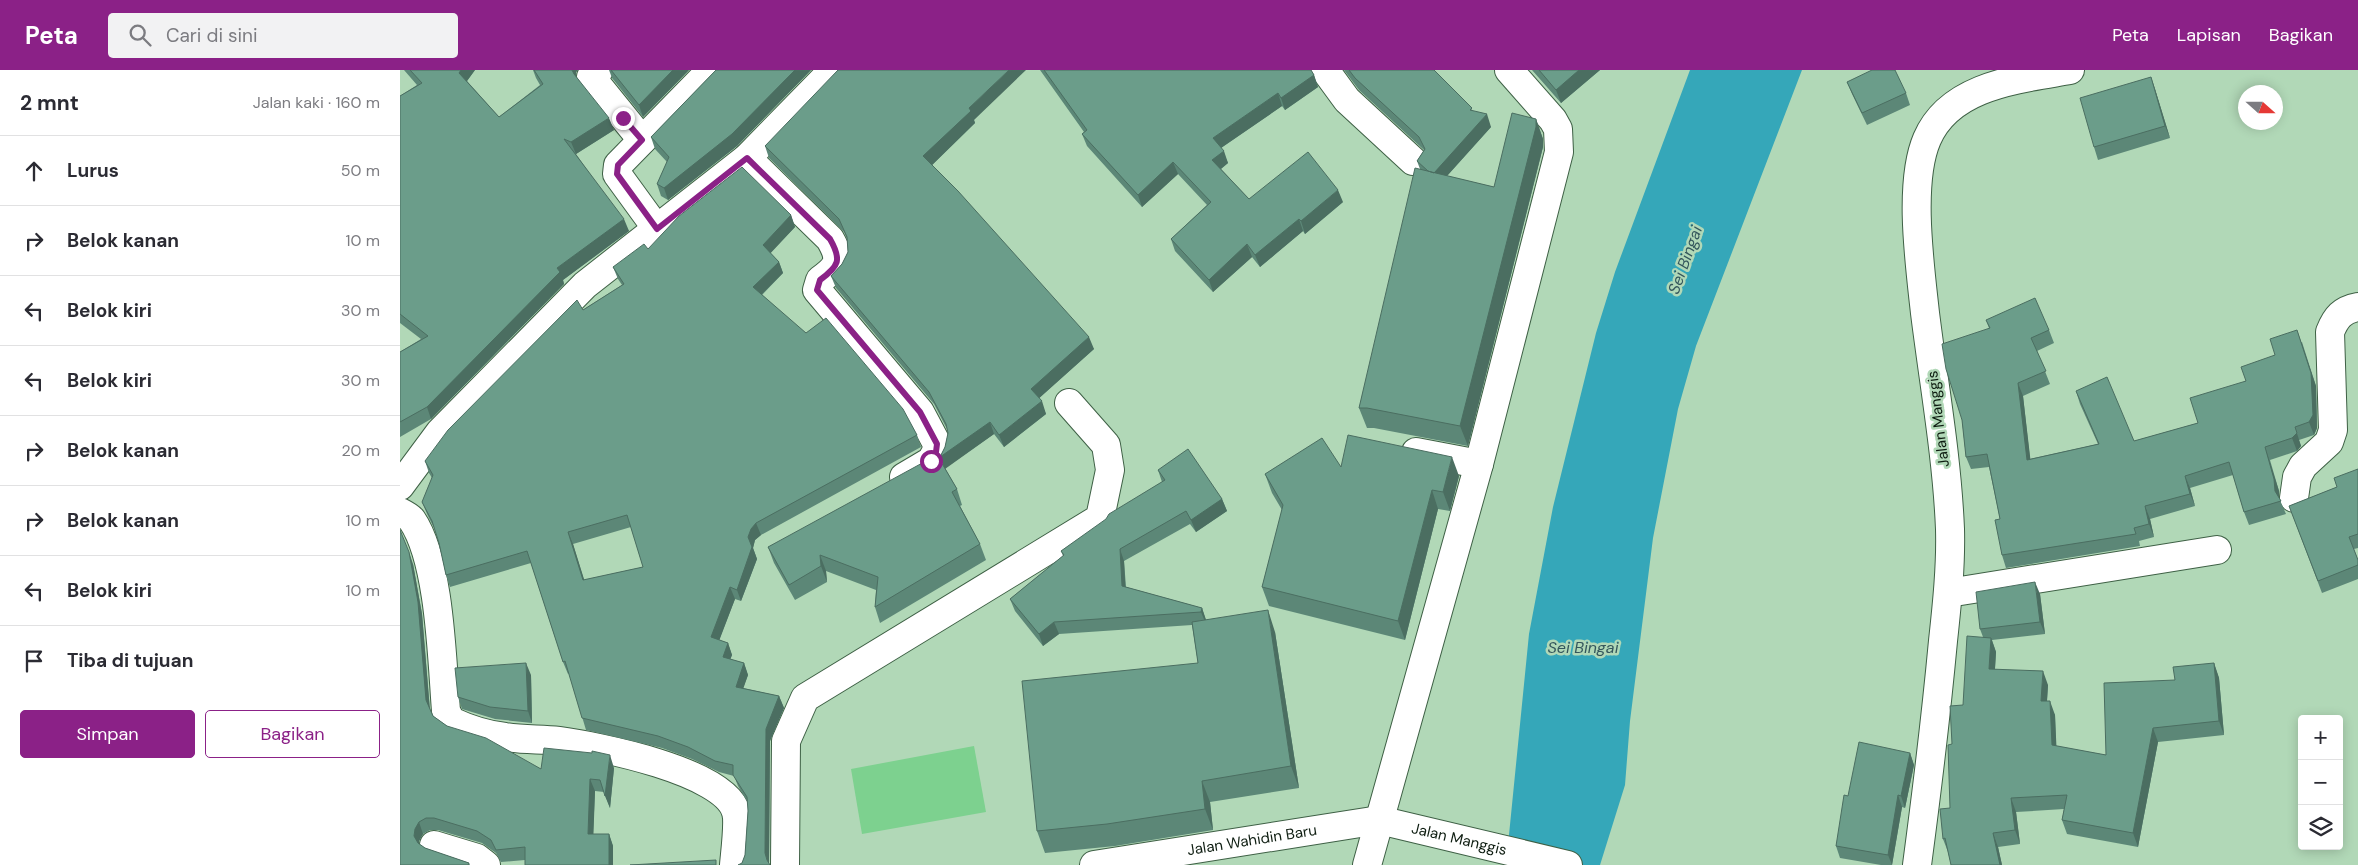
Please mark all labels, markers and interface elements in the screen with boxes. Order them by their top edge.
search box [108,13,458,58]
text: Peta [25,20,78,51]
icon: search [126,21,154,49]
text: Cari di sini [166,23,258,48]
text: Peta [2112,23,2149,47]
text: Lapisan [2177,23,2241,47]
text: Bagikan [2269,23,2333,47]
north arrow [2238,85,2283,130]
text: 2 mnt [20,89,79,117]
text: Jalan kaki · 160 m [253,92,380,113]
route end [612,107,635,130]
icon: ahead [20,157,48,185]
text: Lurus [67,158,119,183]
text: 50 m [341,160,380,181]
water label: Sei Bingai [1663,222,1707,297]
icon: right [20,227,48,255]
text: Belok kanan [67,228,179,253]
text: 10 m [346,230,380,251]
icon: left [20,297,48,325]
text: Belok kiri [67,298,152,323]
text: 30 m [341,300,380,321]
icon: left [20,367,48,395]
text: Belok kiri [67,368,152,393]
text: 30 m [341,370,380,391]
street label: Jalan Manggis [1922,370,1954,468]
icon: right [20,437,48,465]
text: Belok kanan [67,438,179,463]
text: 20 m [341,440,380,461]
route start [920,450,943,473]
icon: right [20,507,48,535]
text: Belok kanan [67,508,179,533]
text: 10 m [346,510,380,531]
icon: left [20,577,48,605]
text: Belok kiri [67,578,152,603]
text: 10 m [346,580,380,601]
water label: Sei Bingai [1547,637,1620,658]
icon: arrive [20,647,48,675]
text: Tiba di tujuan [67,648,193,673]
button: Simpan [20,710,195,758]
button: Bagikan [205,710,380,758]
map controls [2298,715,2343,850]
button: + [2298,715,2343,760]
button: − [2298,760,2343,805]
button: layers [2298,805,2343,850]
street label: Jalan Manggis [1410,818,1509,860]
street label: Jalan Wahidin Baru [1186,820,1318,860]

